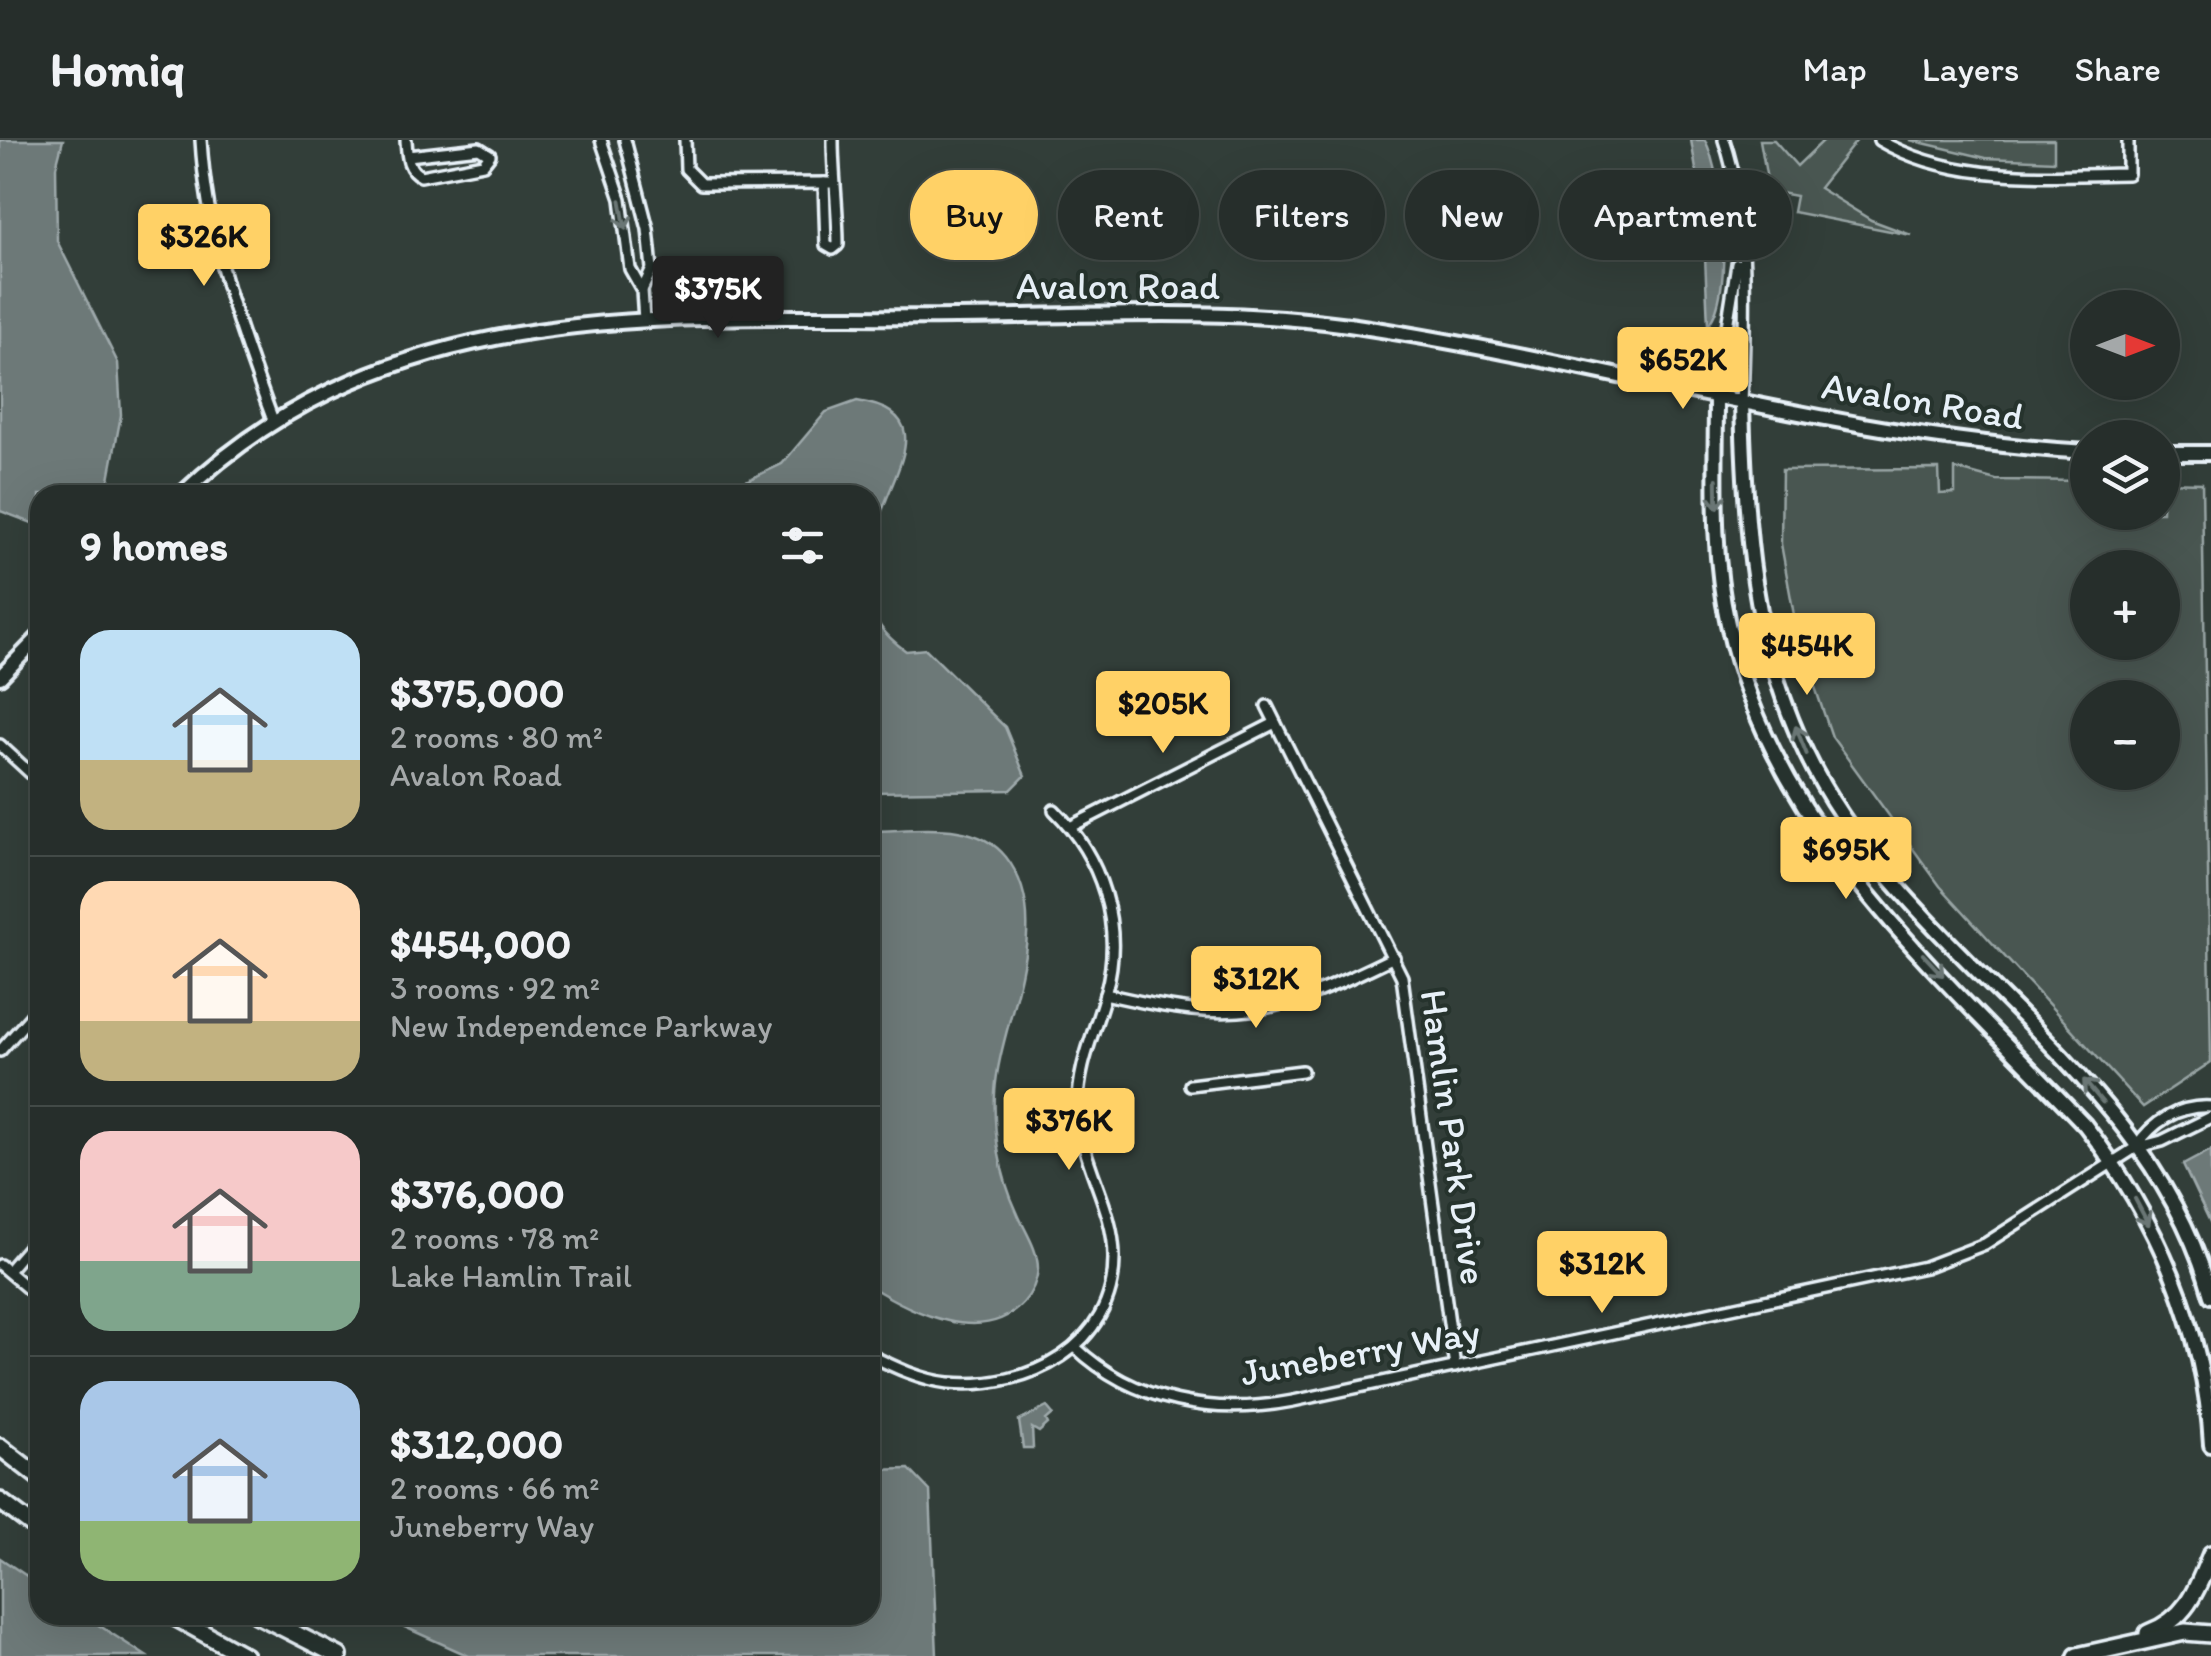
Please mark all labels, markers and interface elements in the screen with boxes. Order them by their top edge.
text: Homiq [50,40,185,98]
text: Map [1803,48,1867,90]
text: Layers [1922,48,2019,90]
text: Share [2074,48,2161,90]
chip: Buy [910,170,1038,260]
chip: Rent [1058,170,1199,260]
chip: Filters [1219,170,1385,260]
chip: New [1405,170,1539,260]
chip: Apartment [1559,170,1792,260]
one-way arrow [614,198,633,231]
pin: $326K [134,204,274,289]
text: $326K [160,217,248,255]
pin: $375K [648,256,788,341]
street label: Avalon Road [1016,263,1220,309]
text: $375K [675,269,761,307]
north arrow [2070,290,2180,400]
map controls [2070,290,2180,790]
pin: $652K [1613,327,1753,412]
text: $652K [1639,340,1727,378]
street label: Avalon Road [1819,362,2027,440]
button: layers [2070,420,2180,530]
one-way arrow [1708,476,1726,509]
icon: filters [775,518,830,573]
text: 9 homes [80,520,228,571]
button: + [2070,550,2180,660]
pin: $454K [1737,613,1877,698]
text: $454K [1761,626,1853,664]
text: $375,000 [390,667,565,718]
icon: home [160,670,280,790]
pin: $205K [1093,671,1233,756]
button: − [2070,680,2180,790]
text: $205K [1118,684,1208,722]
text: 2 rooms · 80 m² [390,718,603,756]
one-way arrow [1790,725,1808,756]
text: Avalon Road [390,756,562,794]
pin: $695K [1776,817,1916,902]
text: $695K [1802,830,1890,868]
text: $454,000 [390,918,571,969]
icon: home [160,921,280,1041]
pin: $312K [1186,946,1326,1031]
one-way arrow [1921,953,1945,977]
text: $312K [1213,959,1299,997]
text: 3 rooms · 92 m² [390,969,600,1007]
street label: Hamlin Park Drive [1411,986,1497,1288]
text: New Independence Parkway [390,1007,772,1045]
one-way arrow [2082,1079,2104,1105]
pin: $376K [999,1088,1139,1173]
text: $376K [1026,1101,1112,1139]
text: $376,000 [390,1168,565,1219]
icon: home [160,1171,280,1291]
one-way arrow [2133,1197,2152,1227]
text: 2 rooms · 78 m² [390,1219,599,1257]
pin: $312K [1532,1231,1672,1316]
text: $312K [1559,1244,1645,1282]
text: Lake Hamlin Trail [390,1257,632,1295]
street label: Juneberry Way [1237,1308,1483,1396]
text: $312,000 [390,1418,563,1469]
icon: home [160,1421,280,1541]
text: 2 rooms · 66 m² [390,1469,600,1507]
text: Juneberry Way [390,1507,594,1545]

